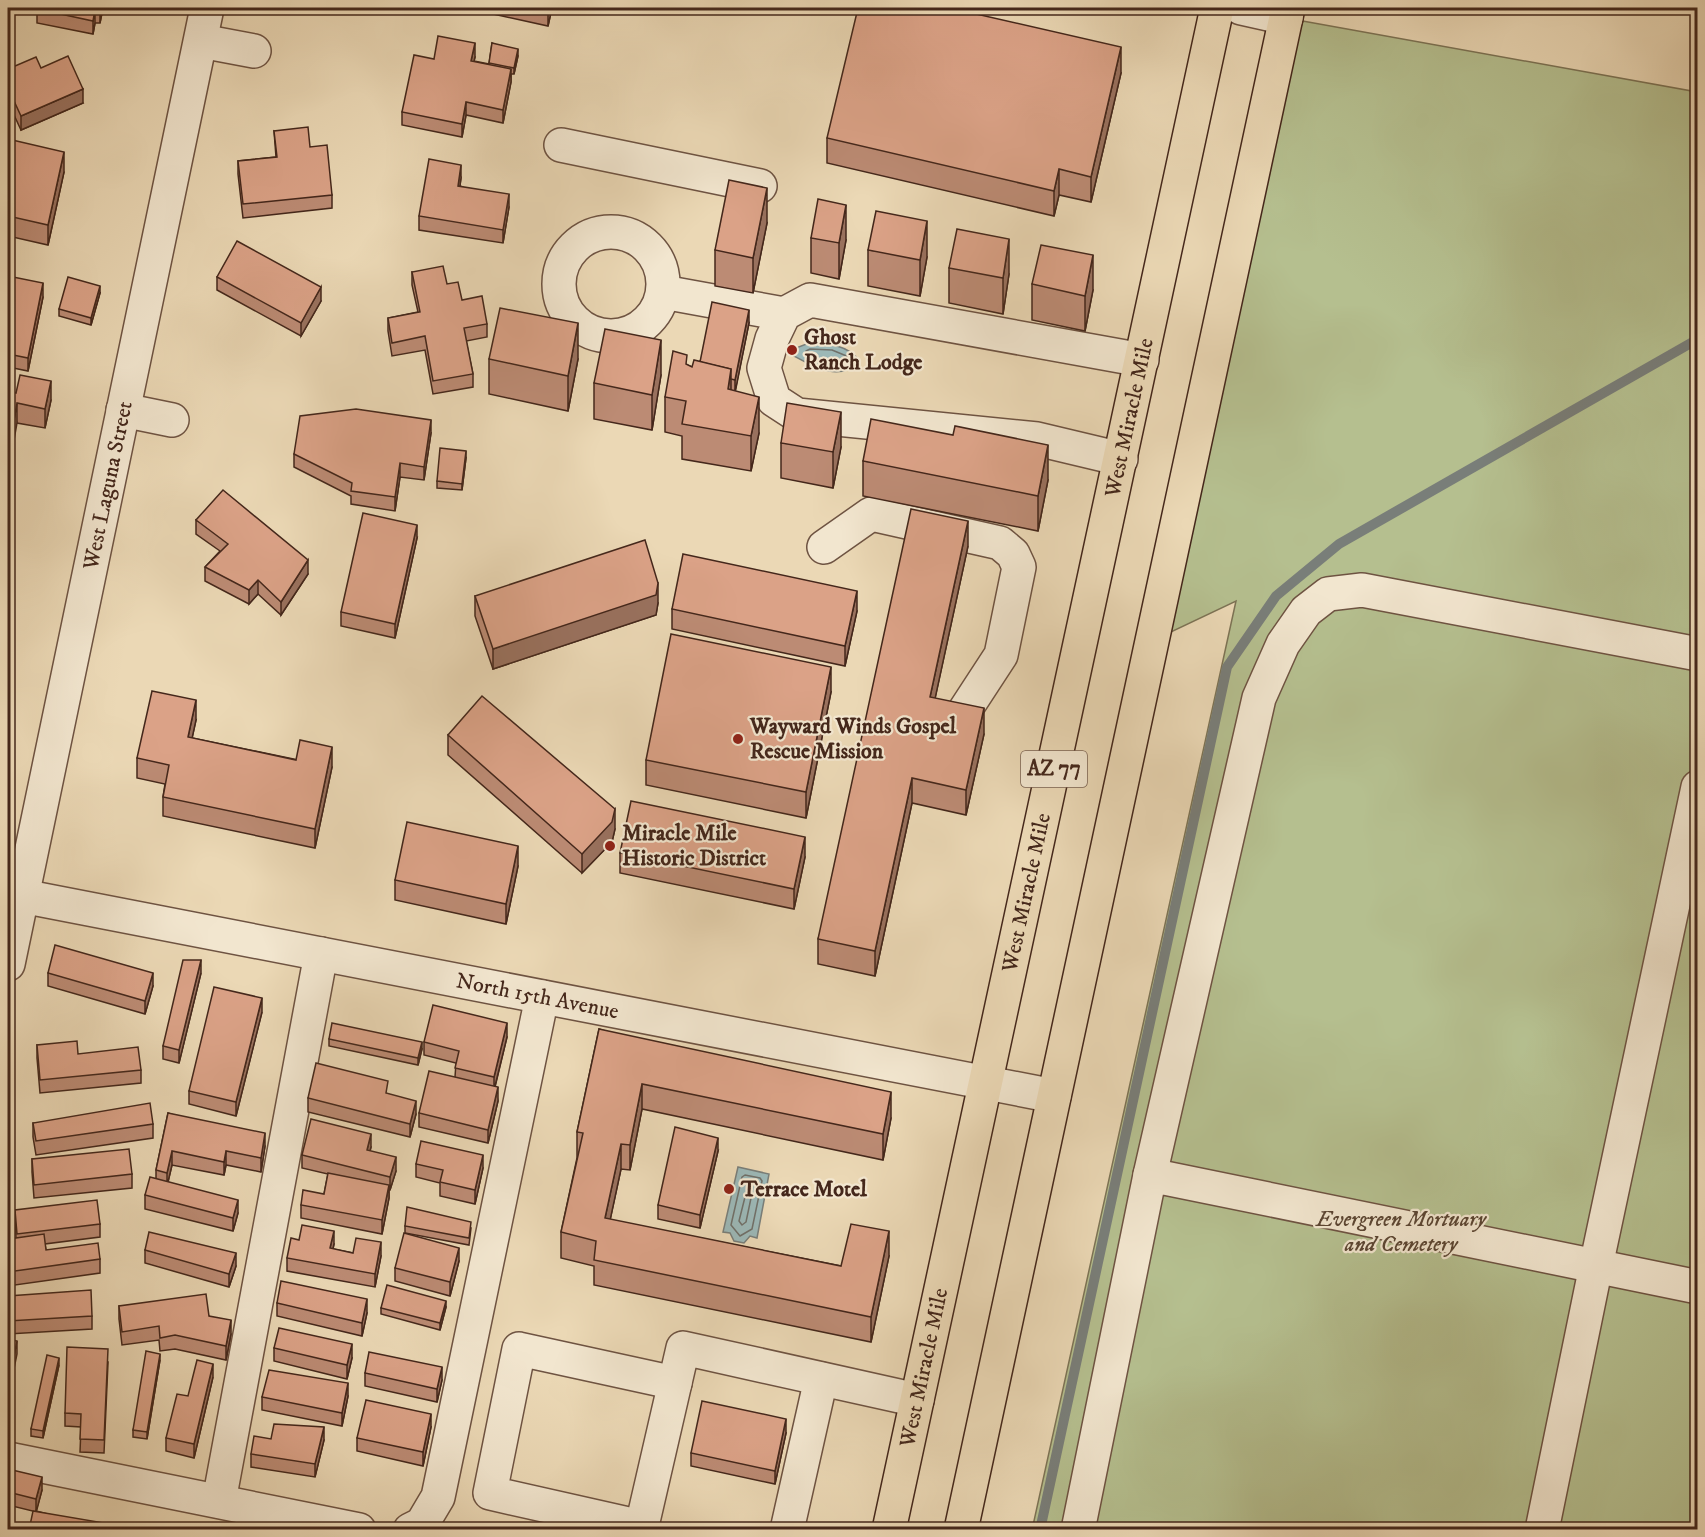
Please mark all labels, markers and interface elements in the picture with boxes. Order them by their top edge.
place label: Ghost Ranch Lodge [804,324,922,376]
street label: West Miracle Mile [1099,336,1159,501]
marker: Ghost Ranch Lodge [785,343,799,357]
street label: West Laguna Street [77,399,138,573]
place label: Wayward Winds Gospel Rescue Mission [749,713,957,765]
marker: Wayward Winds Gospel Rescue Mission [731,732,745,746]
road number: AZ 77 [1021,751,1087,787]
street label: West Miracle Mile [996,811,1056,976]
place label: Miracle Mile Historic District [622,820,766,872]
marker: Miracle Mile Historic District [603,839,617,853]
street label: North 15th Avenue [454,967,621,1025]
place label: Terrace Motel [740,1176,867,1203]
marker: Terrace Motel [722,1182,736,1196]
park label: Evergreen Mortuary and Cemetery [1314,1206,1487,1258]
street label: West Miracle Mile [893,1286,954,1451]

